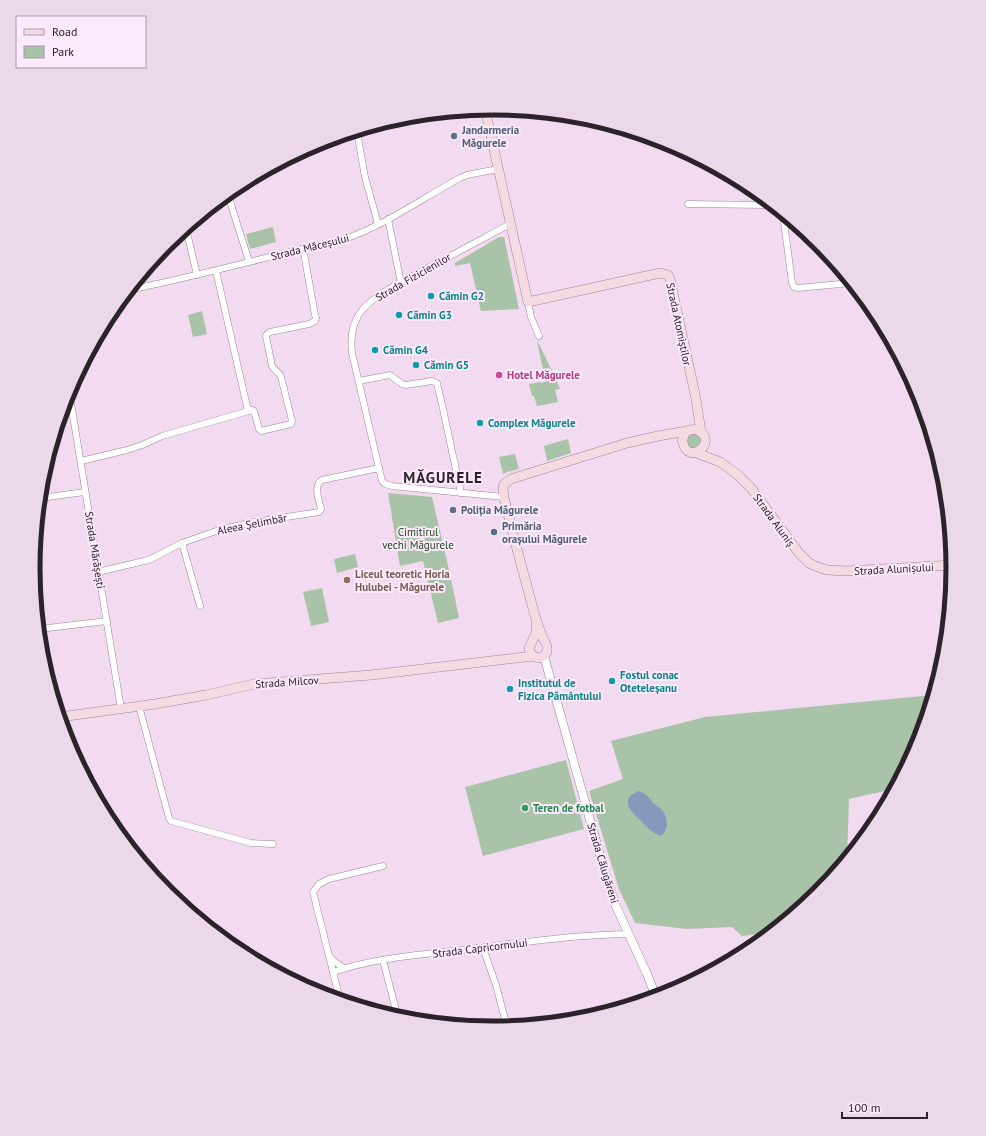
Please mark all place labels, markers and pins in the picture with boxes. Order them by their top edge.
place label: Jandarmeria Măgurele [461,123,519,150]
marker: Jandarmeria Măgurele [449,131,459,141]
place label: Cămin G2 [439,289,484,303]
marker: Cămin G2 [426,291,436,301]
place label: Cămin G3 [407,308,452,322]
marker: Cămin G3 [394,310,404,320]
place label: Cămin G4 [383,343,429,357]
marker: Cămin G4 [370,345,380,355]
place label: Cămin G5 [424,358,469,372]
marker: Cămin G5 [411,360,421,370]
place label: Hotel Măgurele [507,368,580,382]
marker: Hotel Măgurele [494,370,504,380]
place label: Complex Măgurele [488,416,576,430]
marker: Complex Măgurele [475,418,485,428]
place label: Poliția Măgurele [461,503,539,517]
marker: Poliția Măgurele [448,505,458,515]
place label: Primăria orașului Măgurele [502,519,587,546]
marker: Primăria orașului Măgurele [489,527,499,537]
place label: Liceul teoretic Horia Hulubei - Măgurele [355,567,450,594]
marker: Liceul teoretic Horia Hulubei - Măgurele [342,575,352,585]
place label: Fostul conac Oteteleșanu [620,668,679,695]
place label: Institutul de Fizica Pământului [518,676,601,703]
marker: Fostul conac Oteteleșanu [607,676,617,686]
marker: Institutul de Fizica Pământului [505,684,515,694]
place label: Teren de fotbal [533,801,605,815]
marker: Teren de fotbal [520,803,530,813]

